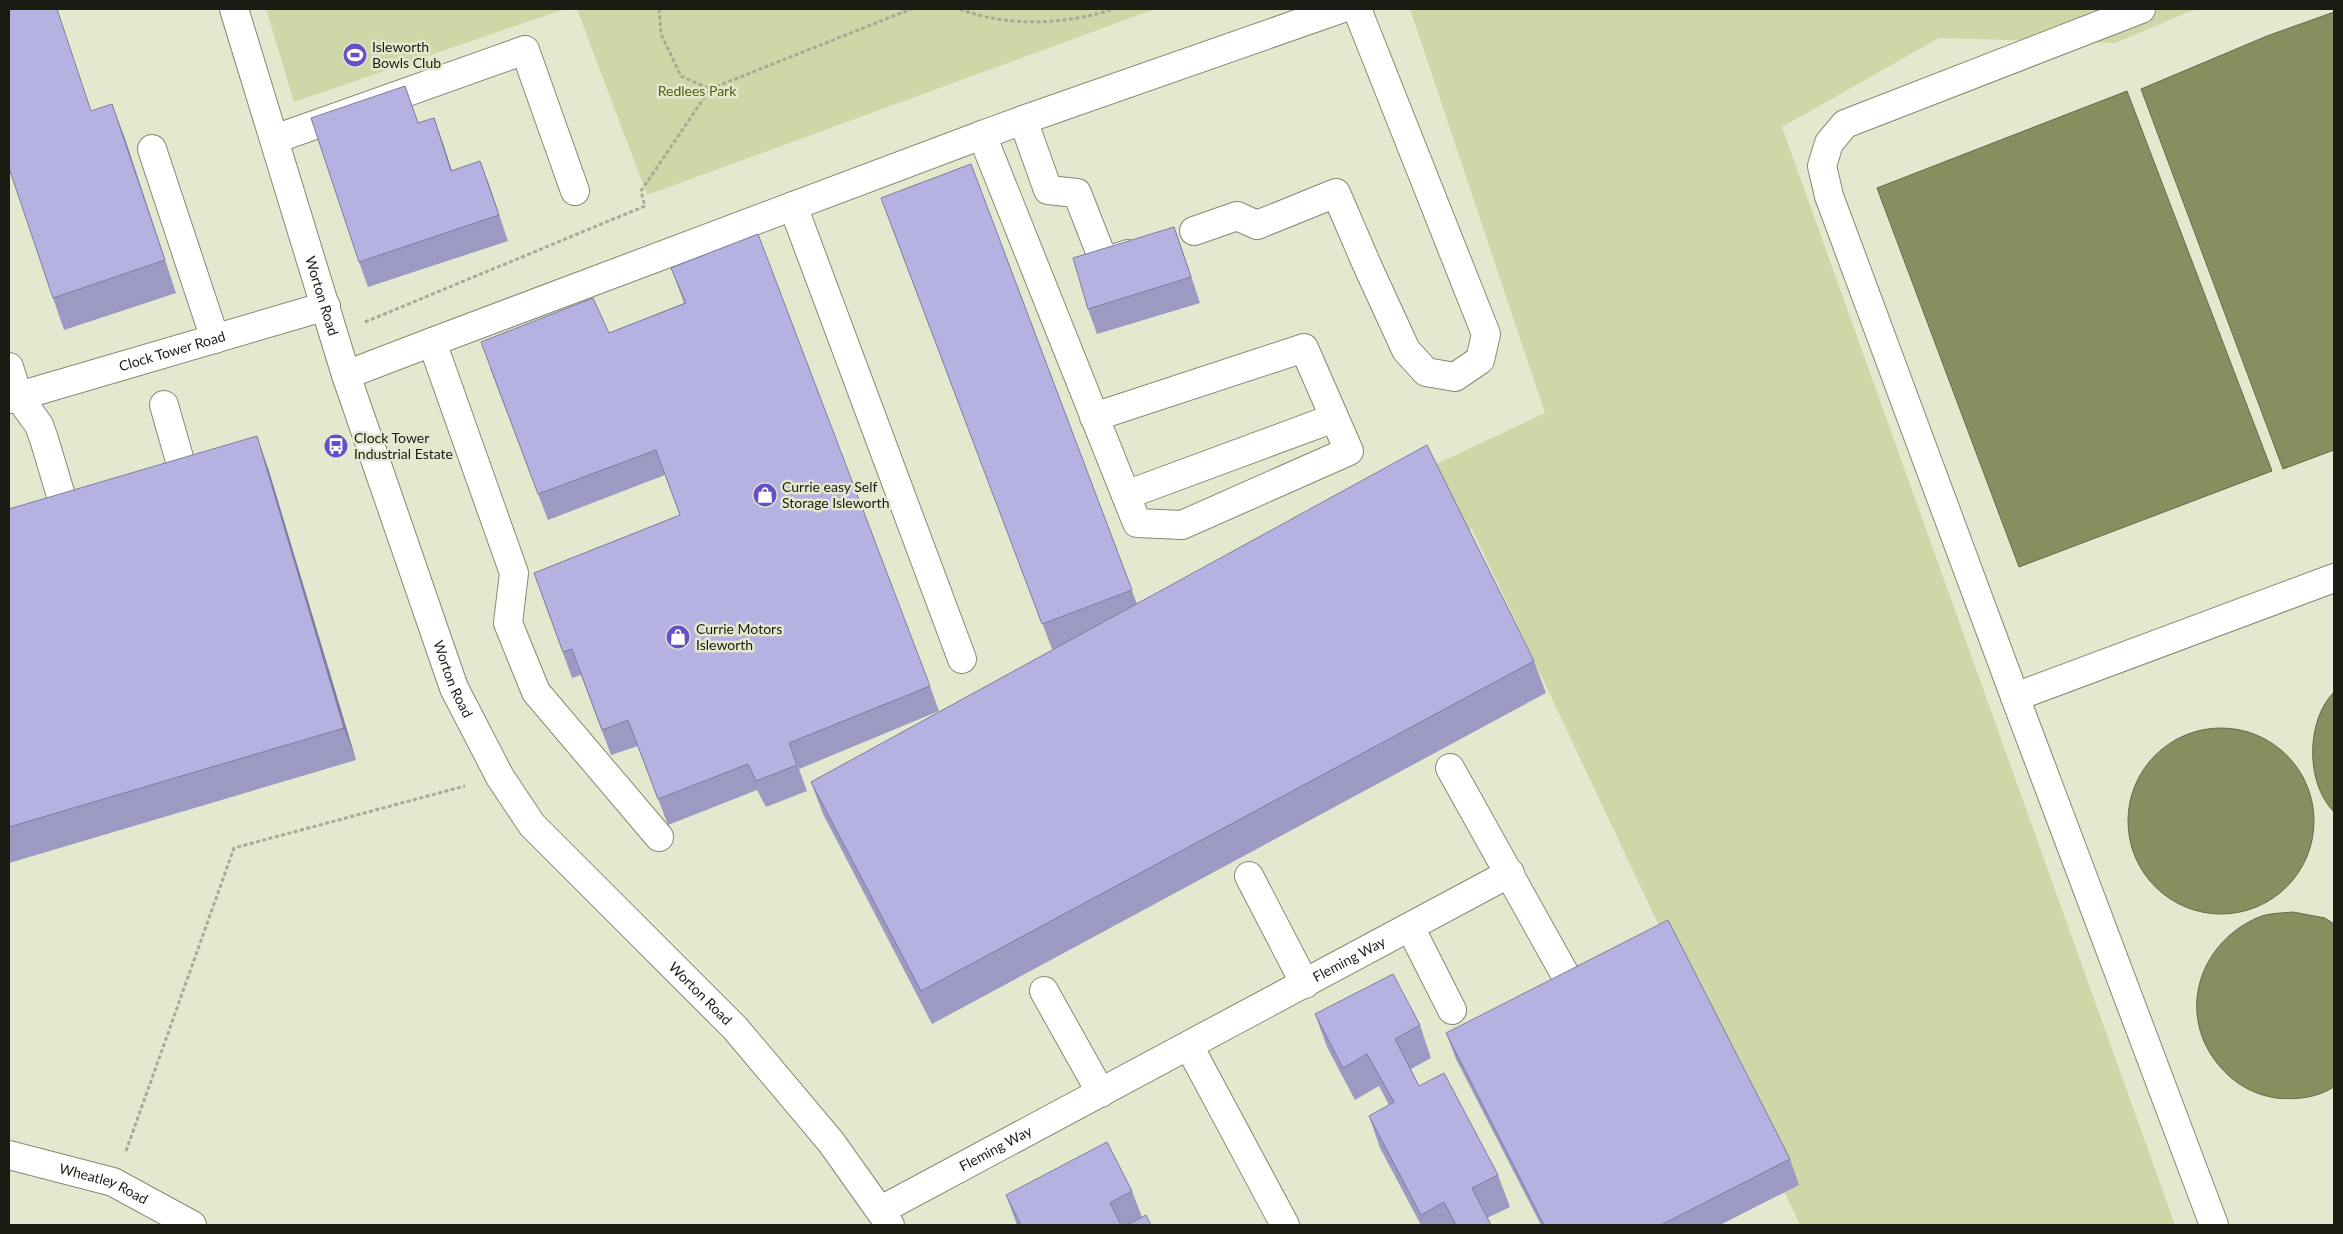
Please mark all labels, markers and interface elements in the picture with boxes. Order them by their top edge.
place label: Isleworth Bowls Club [372,38,441,71]
sports icon: Isleworth Bowls Club [342,42,368,68]
park label: Redlees Park [658,82,737,99]
street label: Worton Road [302,254,342,338]
street label: Clock Tower Road [117,327,227,374]
place label: Clock Tower Industrial Estate [354,429,453,462]
bus stop icon: Clock Tower Industrial Estate [323,433,349,459]
place label: Currie easy Self Storage Isleworth [782,478,889,511]
shop icon: Currie easy Self Storage Isleworth [752,482,778,508]
place label: Currie Motors Isleworth [696,620,782,653]
shop icon: Currie Motors Isleworth [665,624,691,650]
street label: Worton Road [430,638,477,720]
street label: Fleming Way [1310,932,1389,985]
street label: Worton Road [666,958,736,1028]
street label: Fleming Way [956,1121,1035,1174]
street label: Wheatley Road [57,1159,151,1207]

